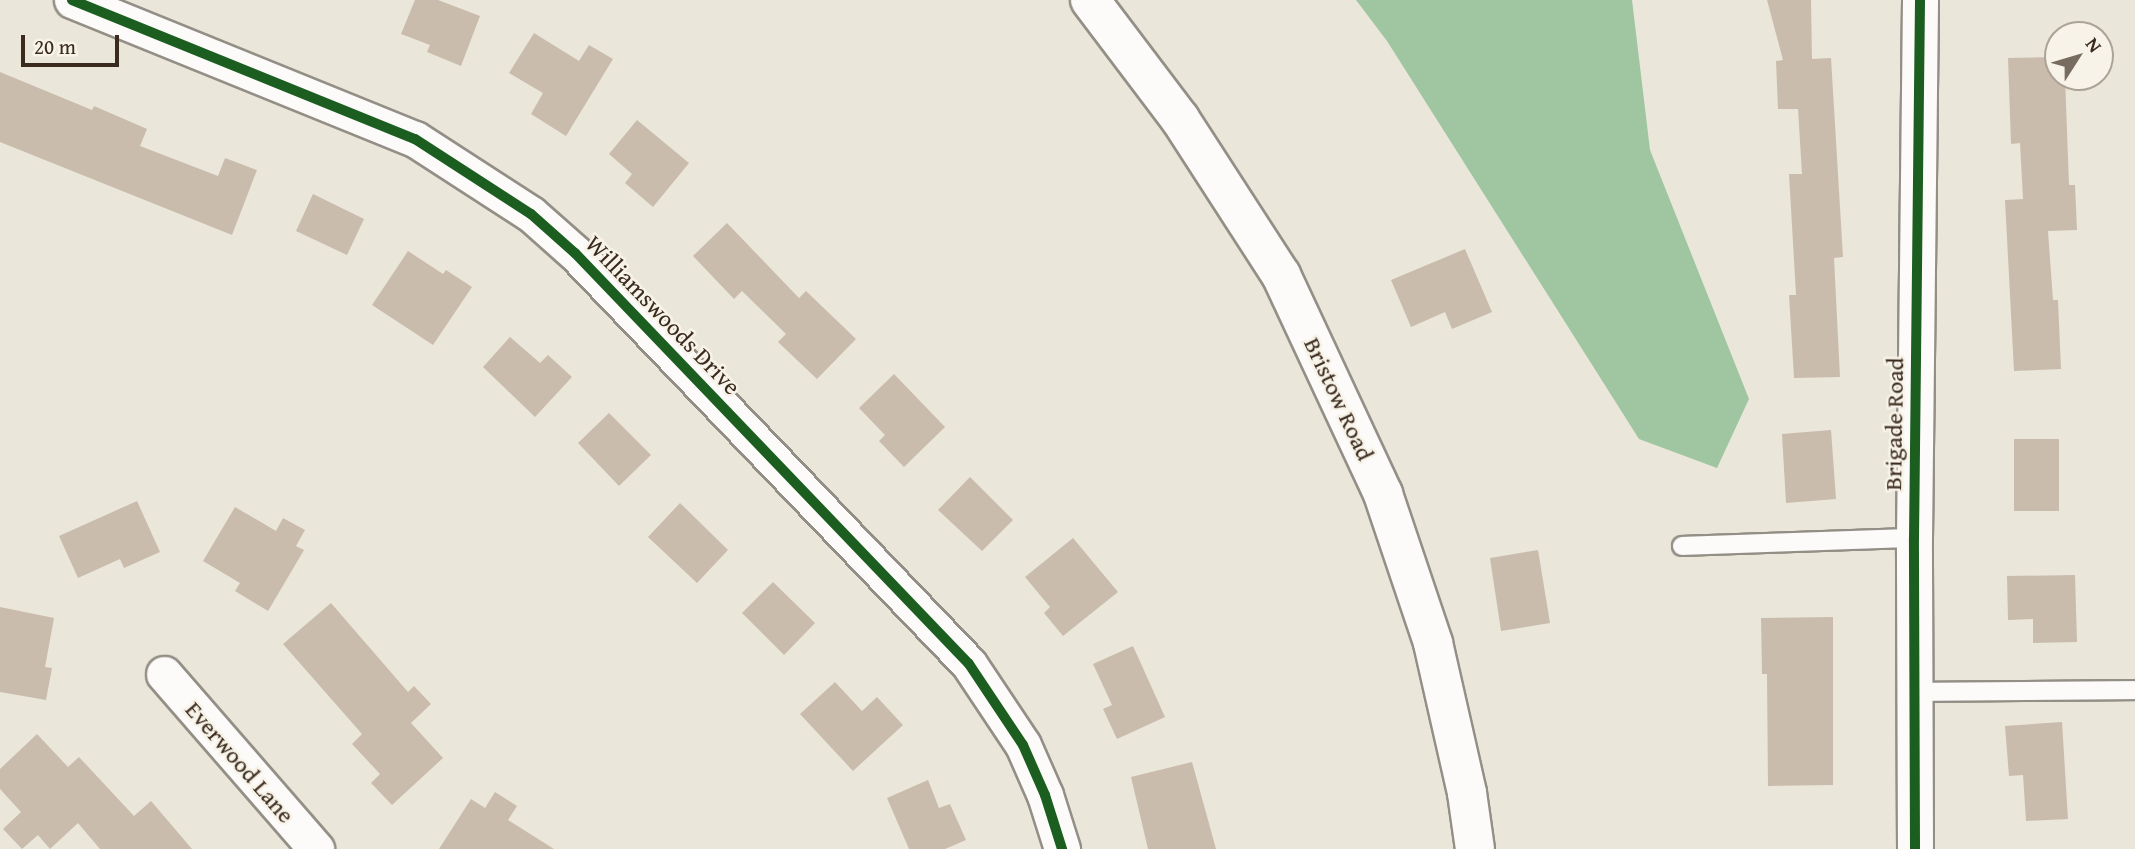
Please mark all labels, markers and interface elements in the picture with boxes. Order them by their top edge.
scale bar [24,21,122,65]
north arrow [2044,21,2114,91]
text: 20 m [34,31,76,62]
text: N [2079,31,2109,58]
street label: Williamswoods Drive [580,229,746,401]
street label: Bristow Road [1298,333,1380,465]
street label: Brigade Road [1878,357,1910,491]
street label: Everwood Lane [179,695,301,829]

